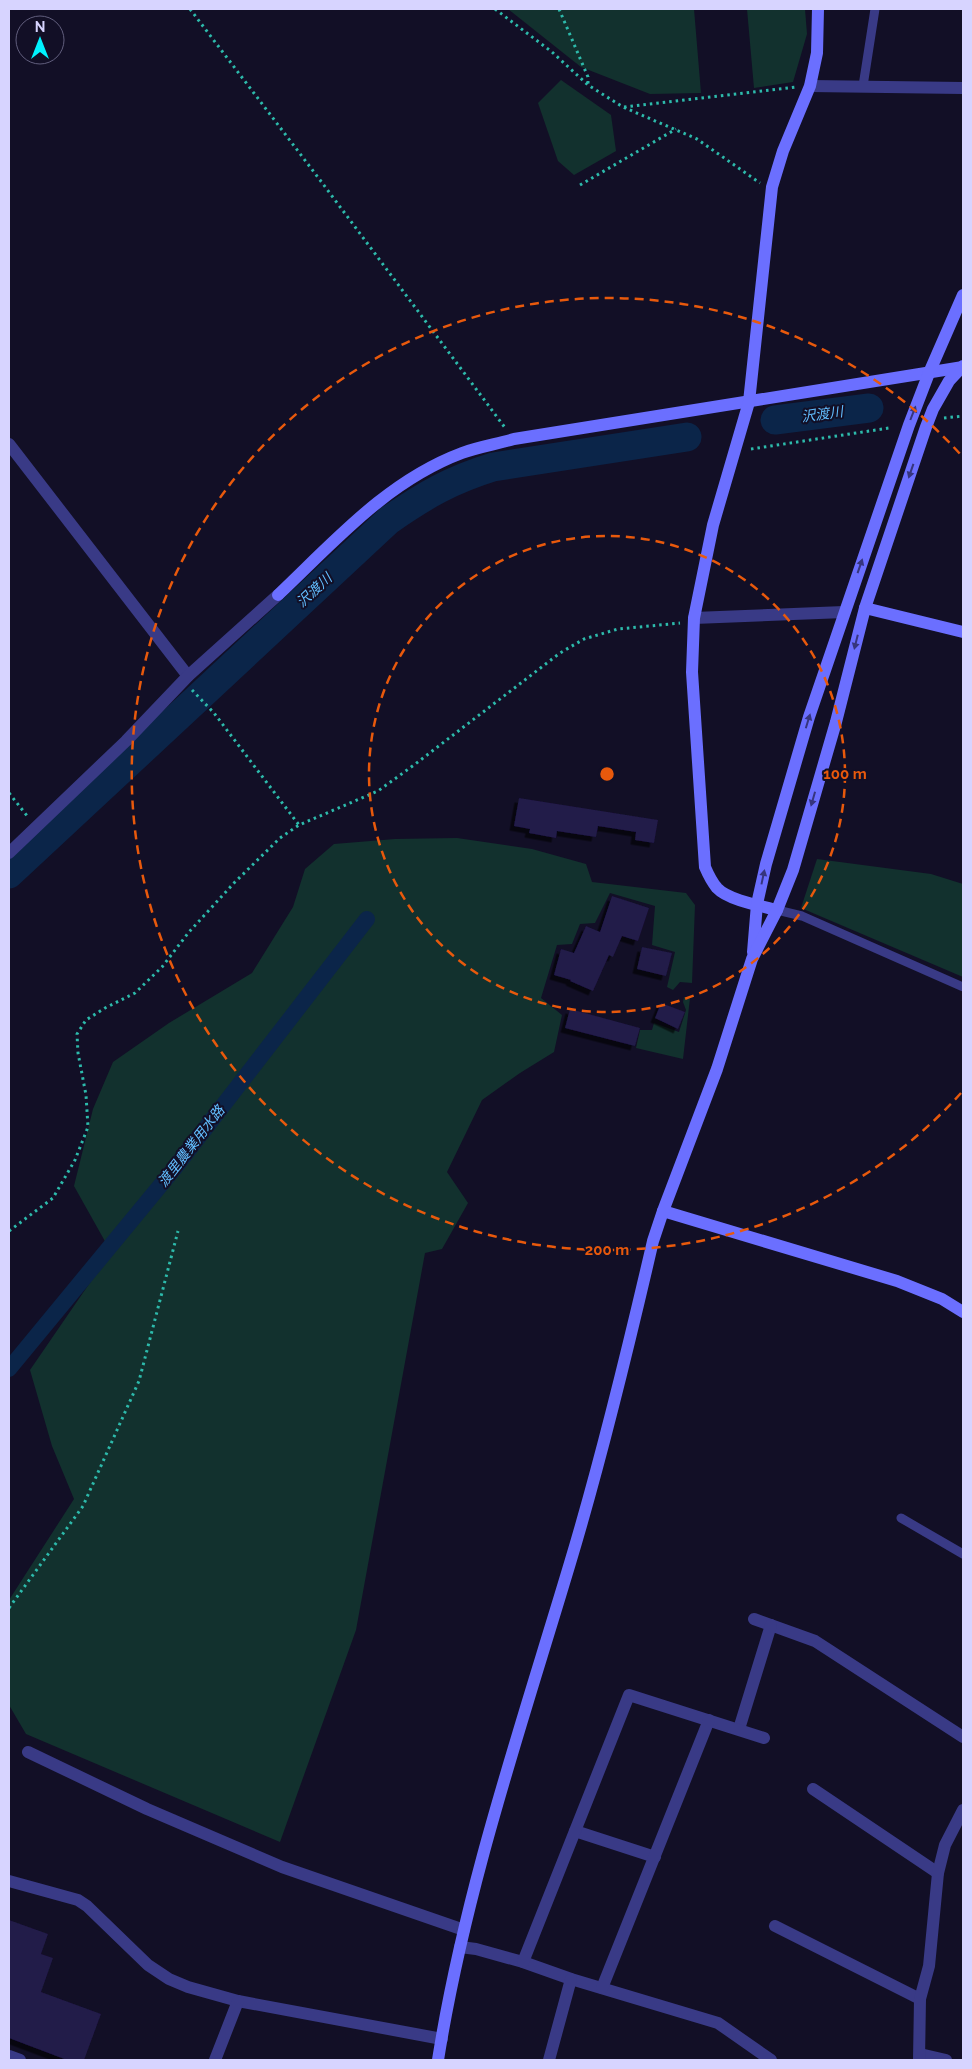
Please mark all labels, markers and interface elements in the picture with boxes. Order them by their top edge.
north arrow [15,15,65,65]
text: N [35,19,45,35]
water label: 沢渡川 [800,403,846,425]
one-way arrow [910,406,918,420]
one-way arrow [907,464,915,479]
one-way arrow [857,559,864,574]
water label: 沢渡川 [293,568,336,610]
one-way arrow [852,635,860,650]
one-way arrow [805,713,813,728]
centre of rings [598,765,616,783]
text: 100 m [823,765,867,783]
one-way arrow [809,792,817,807]
one-way arrow [759,869,767,884]
water label: 渡里農業用水路 [155,1102,228,1190]
text: 200 m [585,1241,629,1259]

